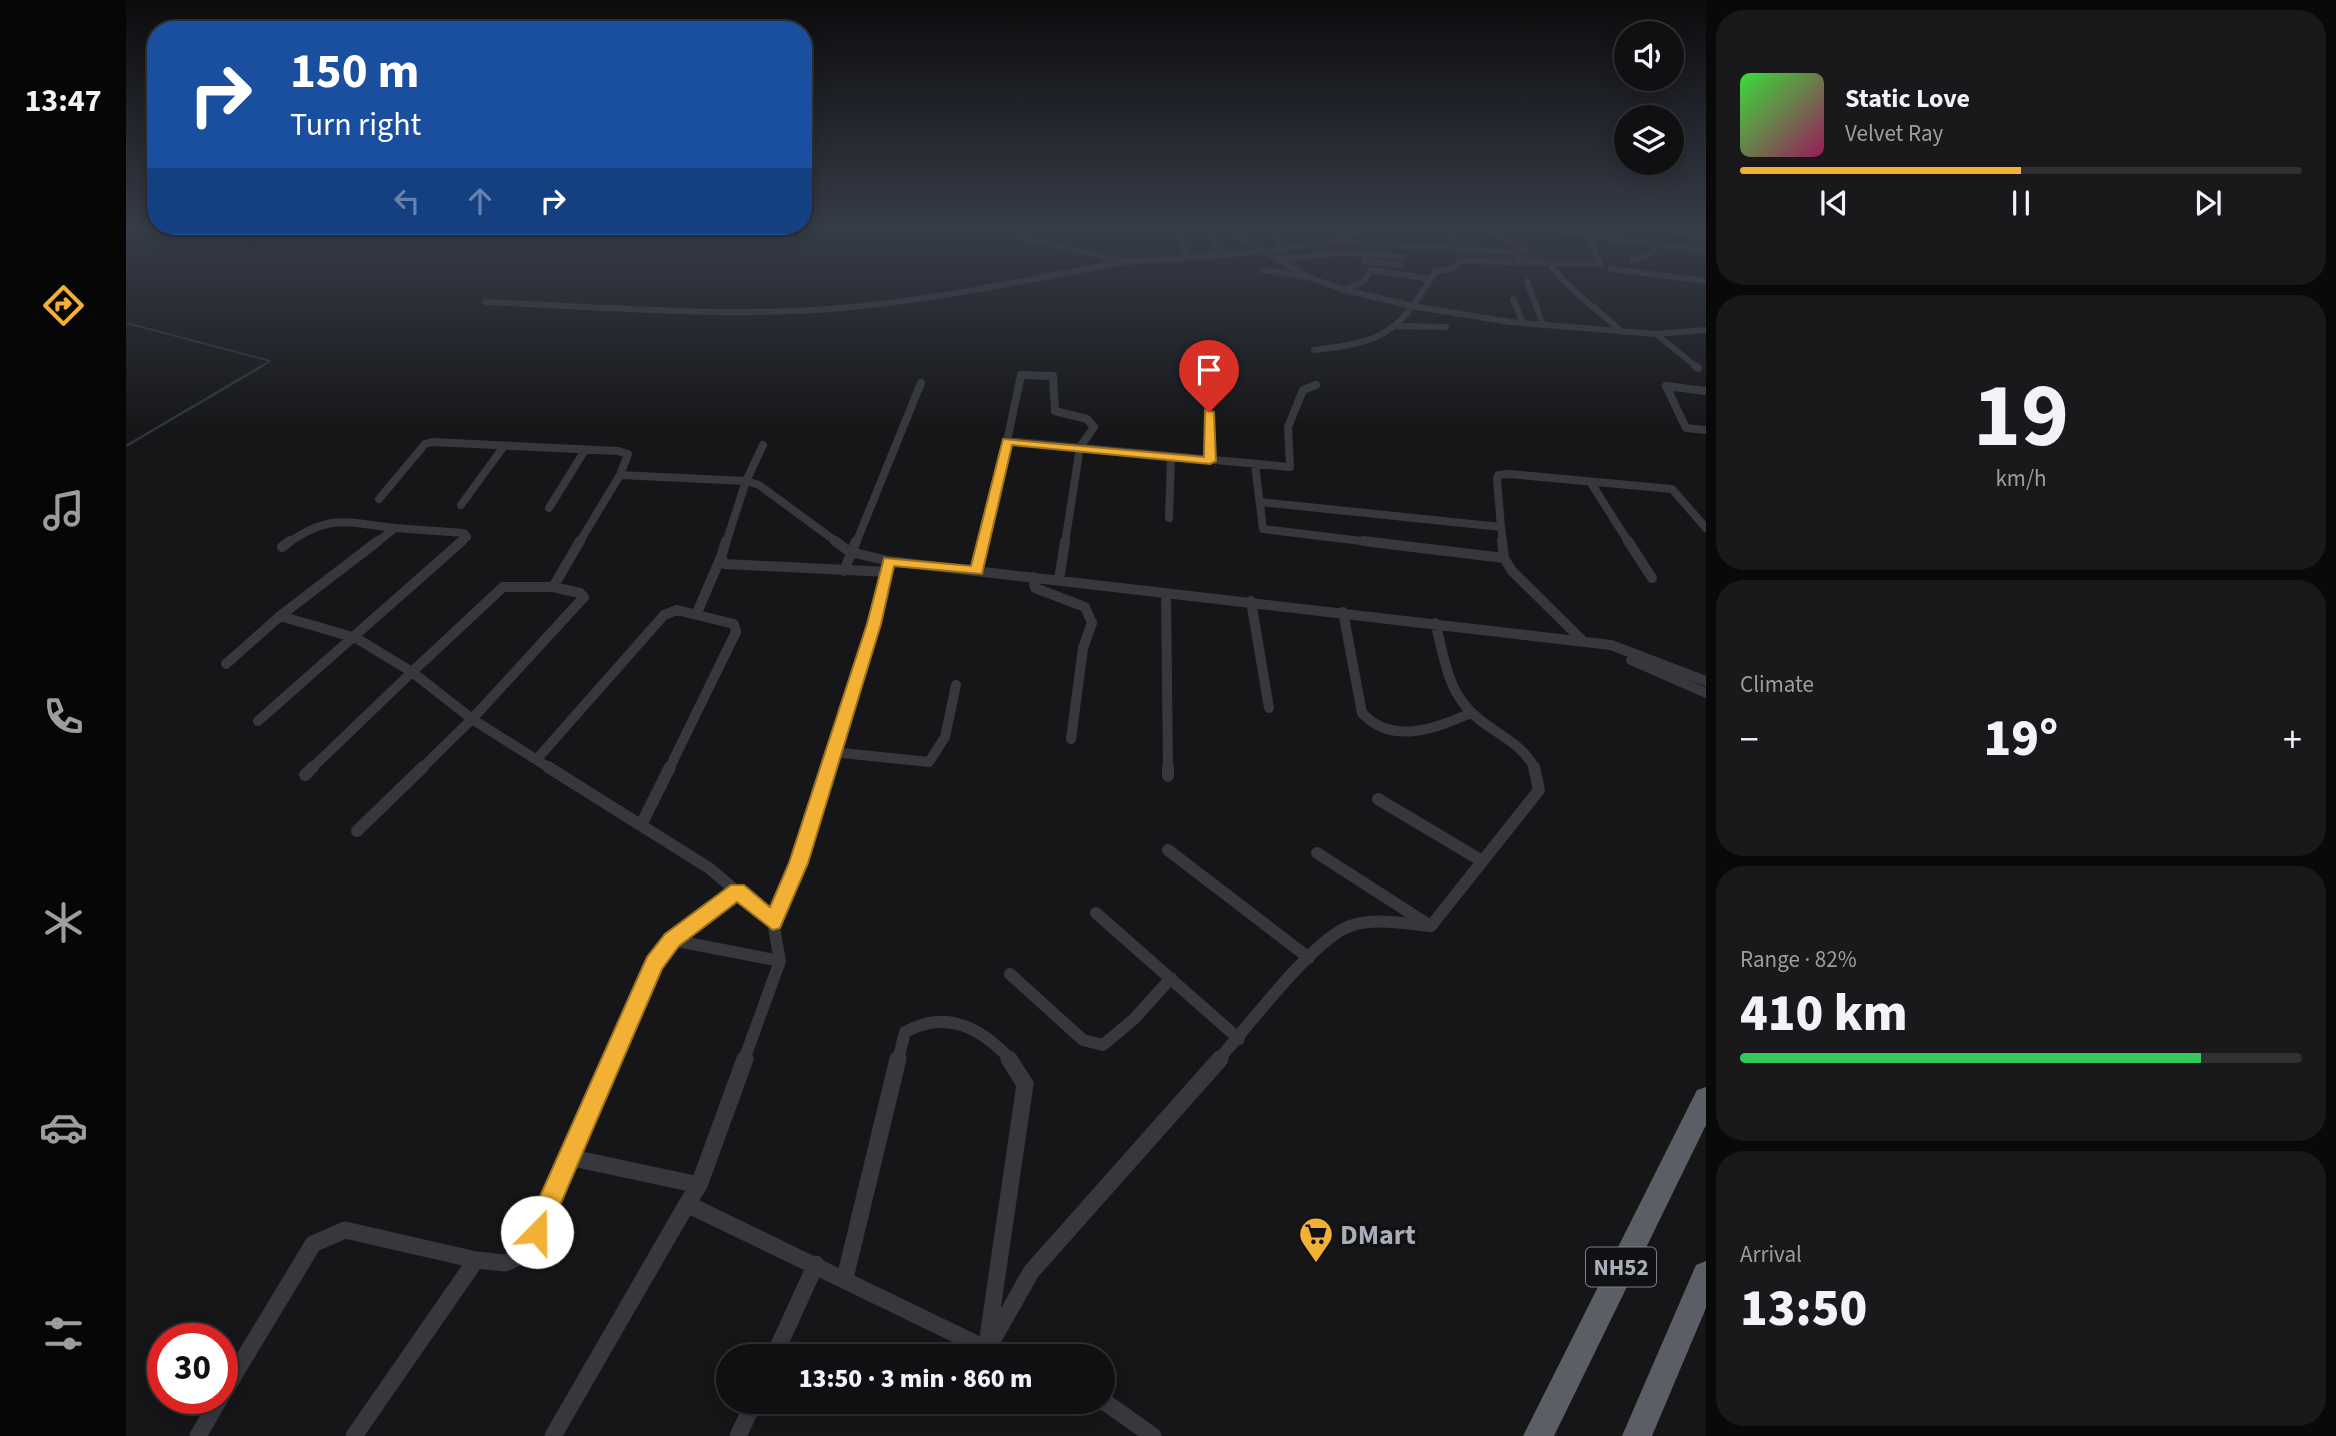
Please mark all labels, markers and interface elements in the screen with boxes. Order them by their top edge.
map controls [1614,21,1684,175]
button: sound [1614,21,1684,91]
text: 150 m [290,37,419,107]
icon: right [175,49,266,140]
text: 13:47 [24,78,102,124]
text: Static Love [1845,80,1970,117]
text: Turn right [290,102,421,148]
button: layers [1614,105,1684,175]
text: Velvet Ray [1845,117,1943,150]
icon: left [388,182,426,220]
icon: ahead [461,182,499,220]
icon: right [534,182,572,220]
icon: previous [1815,184,1853,222]
icon: pause [2002,184,2040,222]
icon: next [2189,184,2227,222]
icon: directions [39,281,88,330]
pin [1179,340,1239,412]
icon: arrive [1190,351,1228,389]
text: 19 [1973,352,2069,481]
text: km/h [1995,462,2047,495]
icon: music [39,486,88,535]
text: Climate [1740,668,1814,701]
icon: phone [39,692,88,741]
text: 19° [1984,702,2058,776]
text: − [1740,713,1759,767]
text: + [2283,713,2302,767]
icon: climate [39,898,88,947]
text: Range · 82% [1740,943,1857,976]
text: 410 km [1740,977,1908,1051]
icon: car [39,1103,88,1152]
position arrow [500,1195,574,1269]
supermarket icon: DMart [1297,1215,1335,1264]
place label: DMart [1340,1215,1416,1255]
text: Arrival [1740,1238,1802,1271]
road number: NH52 [1586,1248,1656,1286]
text: 13:50 [1740,1272,1867,1346]
icon: filters [39,1309,88,1358]
speed limit sign: 30 [147,1323,238,1414]
text: 13:50 · 3 min · 860 m [799,1360,1032,1397]

